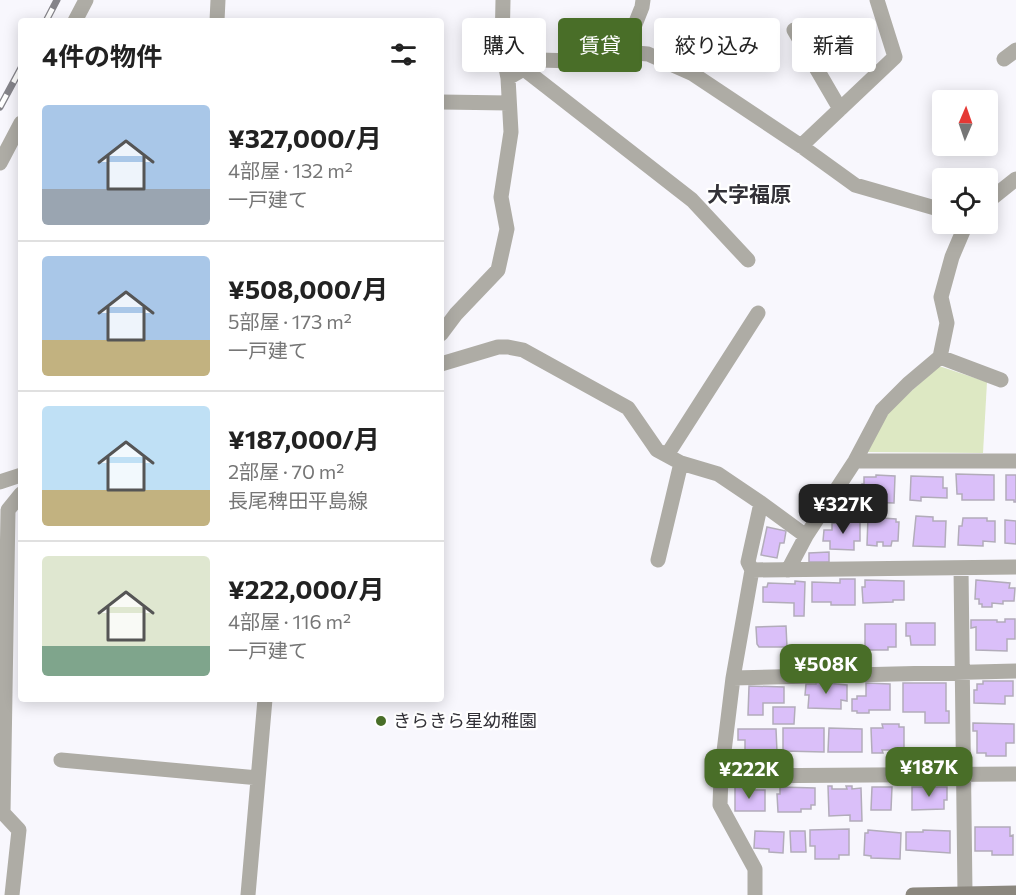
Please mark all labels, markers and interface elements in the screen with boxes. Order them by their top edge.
chip: 購入 [462,18,546,72]
chip: 賃貸 [558,18,642,72]
chip: 絞り込み [654,18,780,72]
chip: 新着 [792,18,876,72]
icon: filters [387,38,420,71]
text: 4件の物件 [42,40,162,71]
north arrow [932,90,998,156]
map controls [932,90,998,234]
text: ¥327,000/月 [228,122,382,153]
icon: home [90,129,162,201]
text: 4部屋 · 132 m² [228,158,353,182]
button: locate [932,168,998,234]
district label: 大字福原 [707,181,791,206]
text: 一戸建て [228,187,308,211]
text: ¥508,000/月 [228,273,388,304]
icon: home [90,280,162,352]
text: 5部屋 · 173 m² [228,309,352,333]
text: 一戸建て [228,338,308,362]
text: ¥187,000/月 [228,423,380,454]
icon: home [90,430,162,502]
text: 2部屋 · 70 m² [228,459,344,483]
pin: ¥327K [801,484,885,535]
text: 長尾稗田平島線 [228,488,368,512]
text: ¥327K [813,491,873,515]
text: ¥222,000/月 [228,573,384,604]
icon: home [90,580,162,652]
text: 4部屋 · 116 m² [228,609,351,633]
text: 一戸建て [228,638,308,662]
pin: ¥508K [784,644,868,695]
text: ¥508K [794,651,858,675]
place label: きらきら星幼稚園 [393,709,537,731]
marker: きらきら星幼稚園 [374,714,388,728]
pin: ¥187K [887,747,971,798]
pin: ¥222K [707,749,791,800]
text: ¥187K [900,754,959,778]
text: ¥222K [719,756,780,780]

